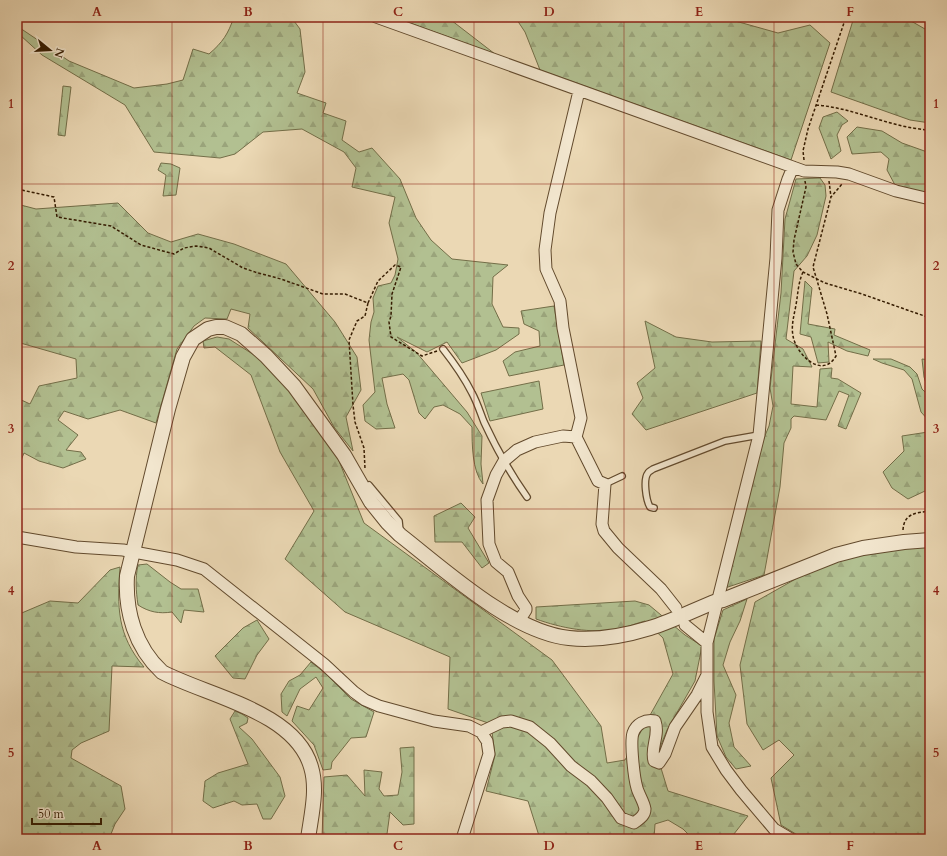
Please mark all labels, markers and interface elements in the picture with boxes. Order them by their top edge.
text: A [92,3,102,21]
text: B [243,3,253,21]
text: C [393,3,403,21]
text: D [543,3,555,21]
text: E [695,3,703,21]
text: F [846,3,854,21]
north arrow [30,30,70,70]
text: N [50,46,68,60]
text: 1 [8,95,14,113]
text: 1 [933,95,939,113]
text: 2 [8,257,15,275]
text: 2 [933,257,940,275]
text: 3 [8,420,15,438]
text: 3 [933,420,940,438]
text: 4 [8,582,15,600]
text: 4 [933,582,940,600]
text: 5 [8,744,14,762]
text: 5 [933,744,939,762]
scale bar [32,800,101,826]
text: 50 m [38,806,65,822]
text: A [92,837,102,855]
text: B [243,837,253,855]
text: C [393,837,403,855]
text: D [543,837,555,855]
text: E [695,837,703,855]
text: F [846,837,854,855]

